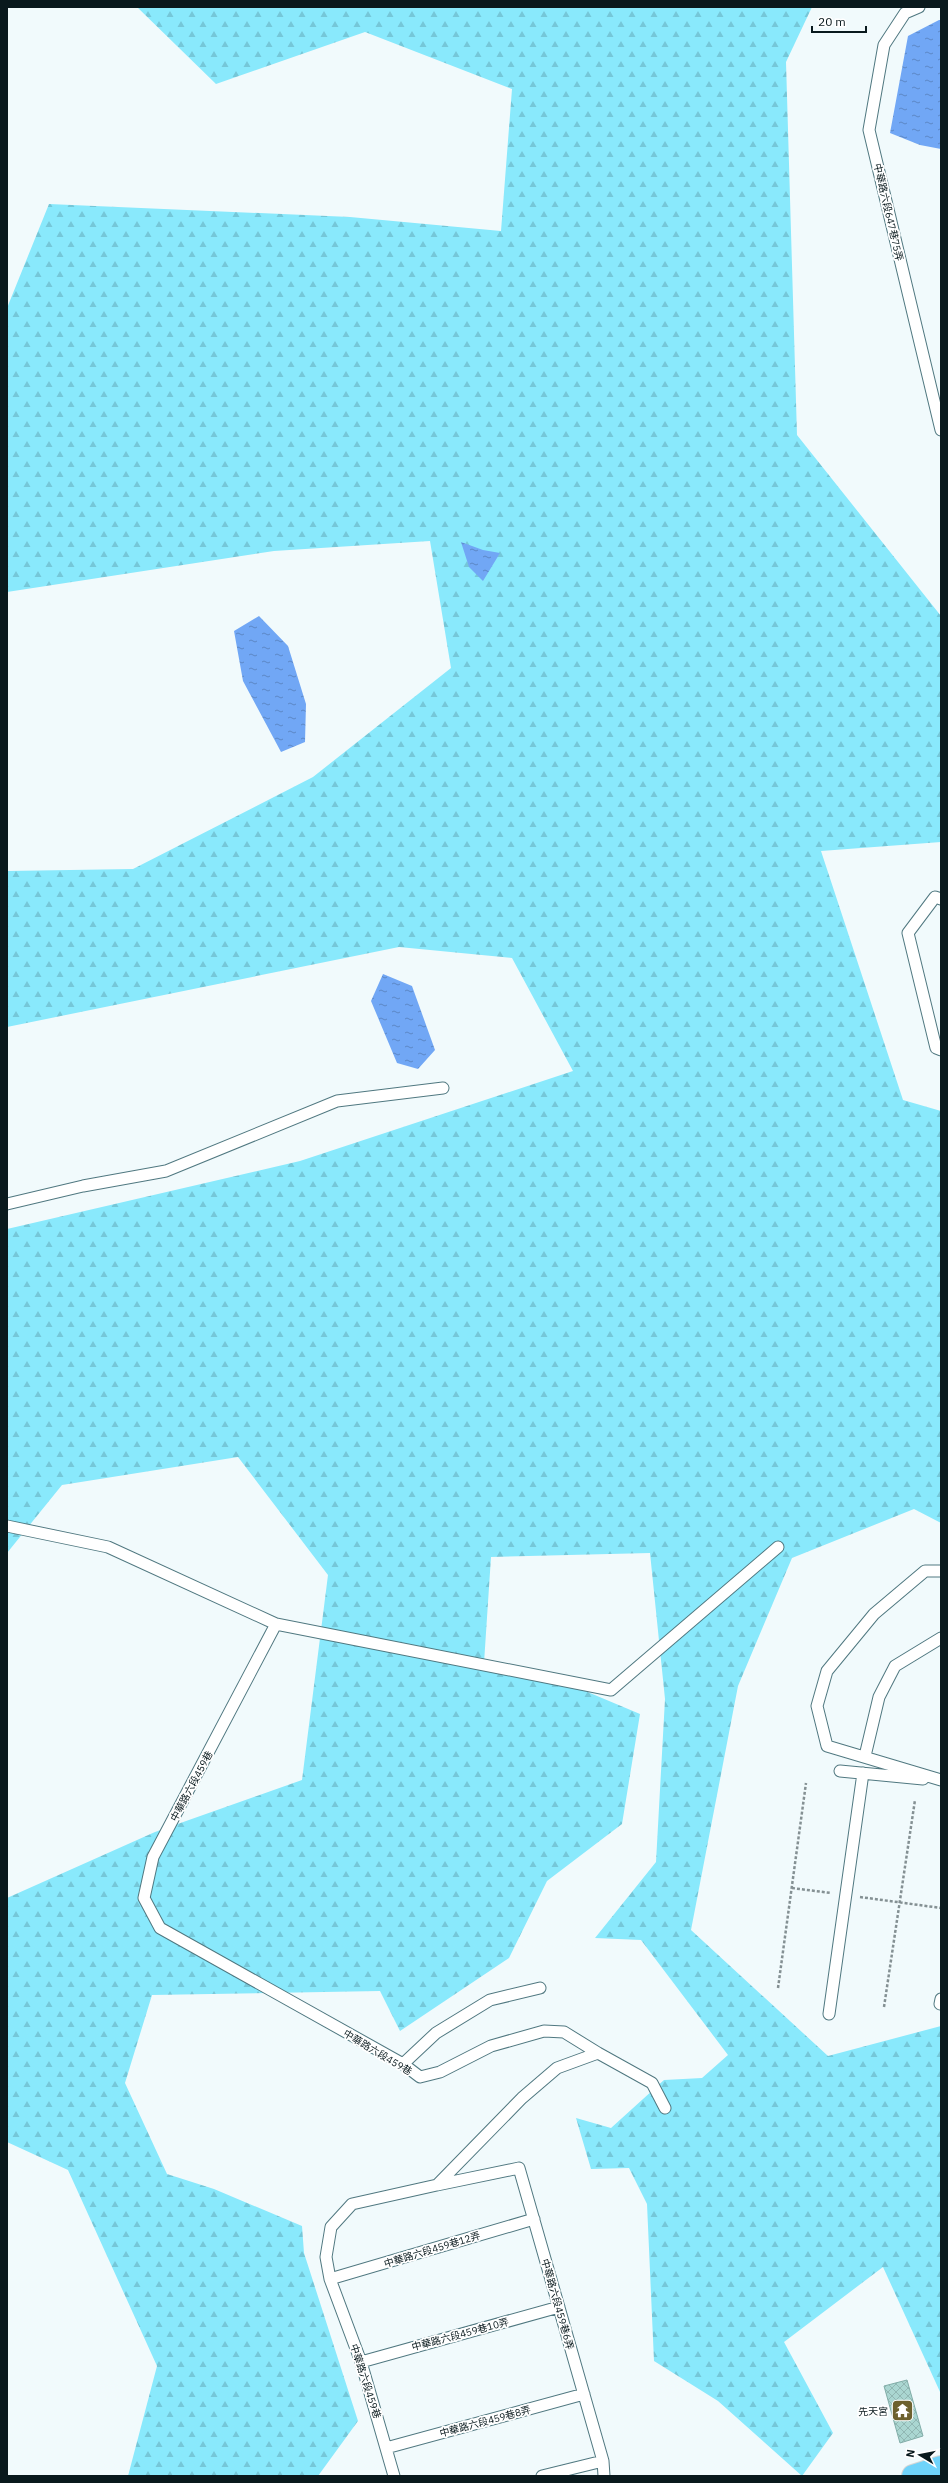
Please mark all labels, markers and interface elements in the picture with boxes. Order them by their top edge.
scale bar [812,8,866,34]
text: 20 m [818,14,846,29]
street label: 中華路六段647巷75弄 [871,162,906,262]
street label: 中華路六段459巷 [167,1749,215,1824]
street label: 中華路六段459巷 [341,2027,415,2078]
street label: 中華路六段459巷12弄 [382,2229,482,2270]
street label: 中華路六段459巷6弄 [538,2257,577,2351]
street label: 中華路六段459巷10弄 [410,2315,510,2354]
street label: 中華路六段459巷 [347,2342,384,2420]
temple icon: 先天宮 [890,2398,916,2424]
street label: 中華路六段459巷8弄 [438,2403,532,2440]
place label: 先天宮 [858,2405,888,2418]
north arrow [900,2435,940,2475]
text: N [903,2448,918,2458]

